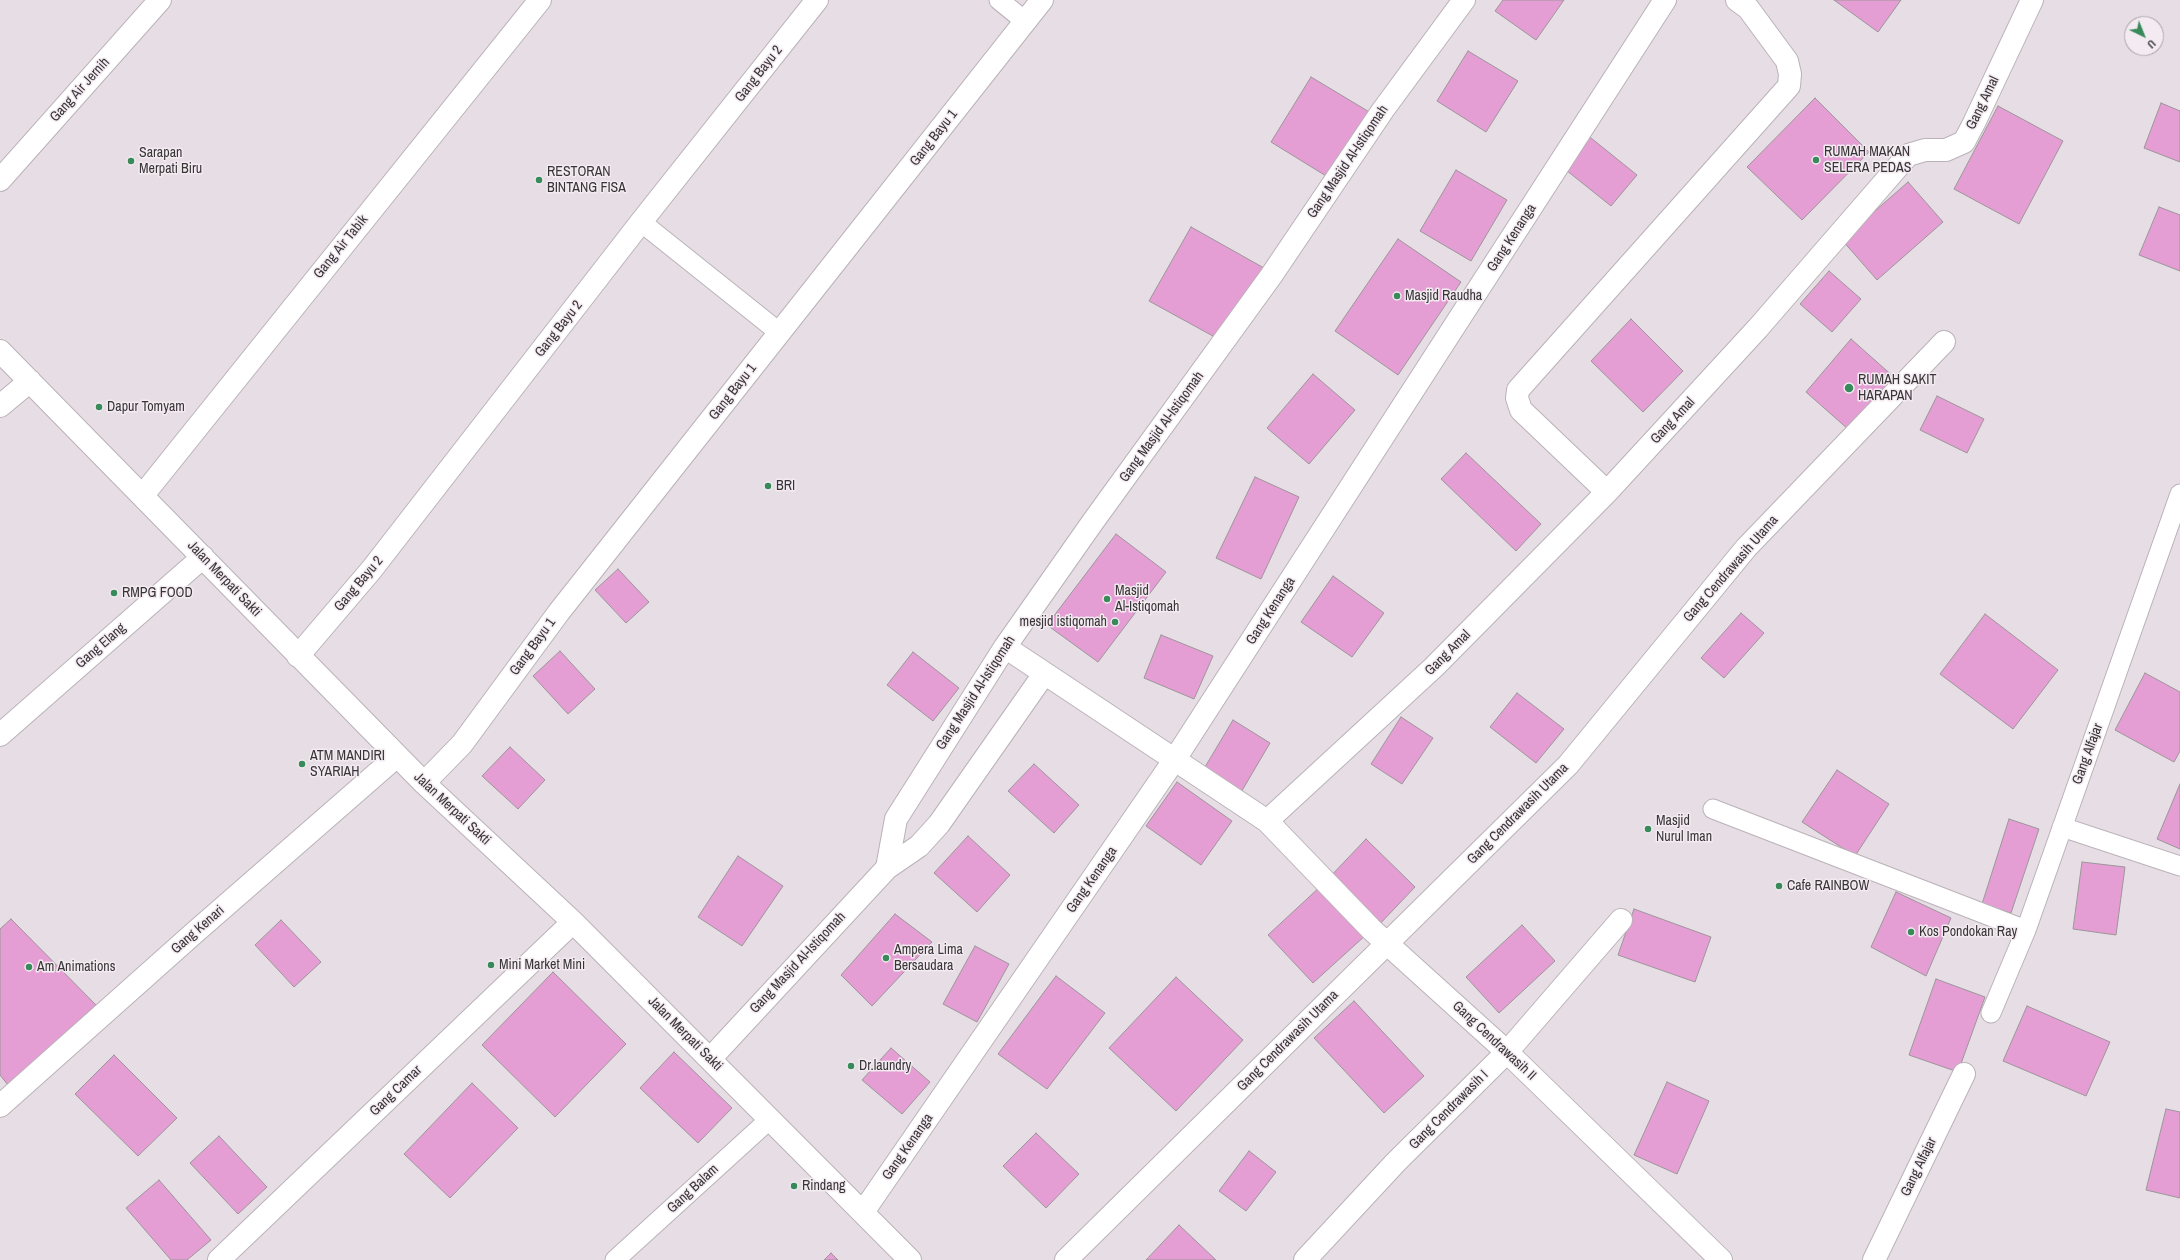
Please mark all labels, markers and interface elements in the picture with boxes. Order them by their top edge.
north arrow [2124,16,2164,56]
text: U [2144,37,2159,51]
street label: Gang Bayu 2 [732,42,786,106]
street label: Gang Air Jernih [47,54,113,126]
street label: Gang Amal [1963,74,2003,132]
street label: Gang Masjid Al-Istiqomah [1304,102,1392,222]
street label: Gang Bayu 1 [907,106,961,170]
place label: RUMAH MAKAN SELERA PEDAS [1824,144,1911,176]
place label: Sarapan Merpati Biru [139,145,202,178]
marker: RUMAH MAKAN SELERA PEDAS [1811,155,1821,165]
marker: Sarapan Merpati Biru [126,156,136,166]
place label: RESTORAN BINTANG FISA [547,164,626,196]
marker: RESTORAN BINTANG FISA [534,175,544,185]
street label: Gang Kenanga [1484,201,1540,275]
street label: Gang Air Tabik [310,212,372,282]
place label: Masjid Raudha [1405,288,1482,304]
marker: Masjid Raudha [1392,291,1402,301]
street label: Gang Bayu 2 [532,297,586,361]
street label: Gang Bayu 1 [706,360,760,424]
street label: Gang Masjid Al-Istiqomah [1116,368,1208,486]
place label: RUMAH SAKIT HARAPAN [1858,372,1936,404]
marker: RUMAH SAKIT HARAPAN [1843,382,1855,394]
street label: Gang Amal [1647,394,1699,448]
place label: Dapur Tomyam [107,399,185,415]
marker: Dapur Tomyam [94,402,104,412]
place label: BRI [776,478,795,494]
marker: BRI [763,481,773,491]
street label: Gang Cendrawasih Utama [1680,512,1782,626]
street label: Jalan Merpati Sakti [184,538,264,620]
street label: Gang Bayu 2 [331,553,387,615]
street label: Gang Kenanga [1243,574,1299,648]
place label: Masjid Al-Istiqomah [1115,583,1179,616]
place label: RMPG FOOD [122,585,193,601]
marker: RMPG FOOD [109,588,119,598]
marker: Masjid Al-Istiqomah [1102,594,1112,604]
place label: mesjid istiqomah [1020,614,1107,630]
street label: Gang Bayu 1 [507,615,559,679]
marker: mesjid istiqomah [1110,617,1120,627]
street label: Gang Elang [73,620,129,672]
street label: Gang Amal [1422,627,1474,679]
street label: Gang Masjid Al-Istiqomah [933,633,1019,753]
street label: Gang Alfajar [2069,721,2107,787]
place label: ATM MANDIRI SYARIAH [310,748,385,780]
marker: ATM MANDIRI SYARIAH [297,759,307,769]
street label: Gang Cendrawasih Utama [1464,760,1572,868]
street label: Jalan Merpati Sakti [410,769,494,849]
place label: Masjid Nurul Iman [1656,813,1712,846]
marker: Masjid Nurul Iman [1643,824,1653,834]
street label: Gang Kenanga [1063,844,1121,916]
place label: Cafe RAINBOW [1787,878,1869,894]
marker: Cafe RAINBOW [1774,881,1784,891]
street label: Gang Kenari [168,902,228,958]
street label: Gang Masjid Al-Istiqomah [747,909,849,1017]
place label: Kos Pondokan Ray [1919,924,2017,940]
marker: Kos Pondokan Ray [1906,927,1916,937]
place label: Ampera Lima Bersaudara [894,942,963,974]
marker: Ampera Lima Bersaudara [881,953,891,963]
place label: Mini Market Mini [499,957,585,973]
place label: Am Animations [37,959,115,975]
marker: Mini Market Mini [486,960,496,970]
marker: Am Animations [24,962,34,972]
street label: Gang Cendrawasih Utama [1234,987,1342,1095]
street label: Jalan Merpati Sakti [644,993,726,1075]
street label: Gang Cendrawasih II [1449,998,1539,1084]
place label: Dr.laundry [859,1058,911,1074]
marker: Dr.laundry [846,1061,856,1071]
street label: Gang Camar [367,1062,425,1120]
street label: Gang Cendrawasih I [1406,1067,1492,1153]
street label: Gang Kenanga [879,1111,937,1183]
street label: Gang Alfajar [1897,1135,1941,1199]
street label: Gang Balam [664,1161,722,1217]
place label: Rindang [802,1178,845,1194]
marker: Rindang [789,1181,799,1191]

